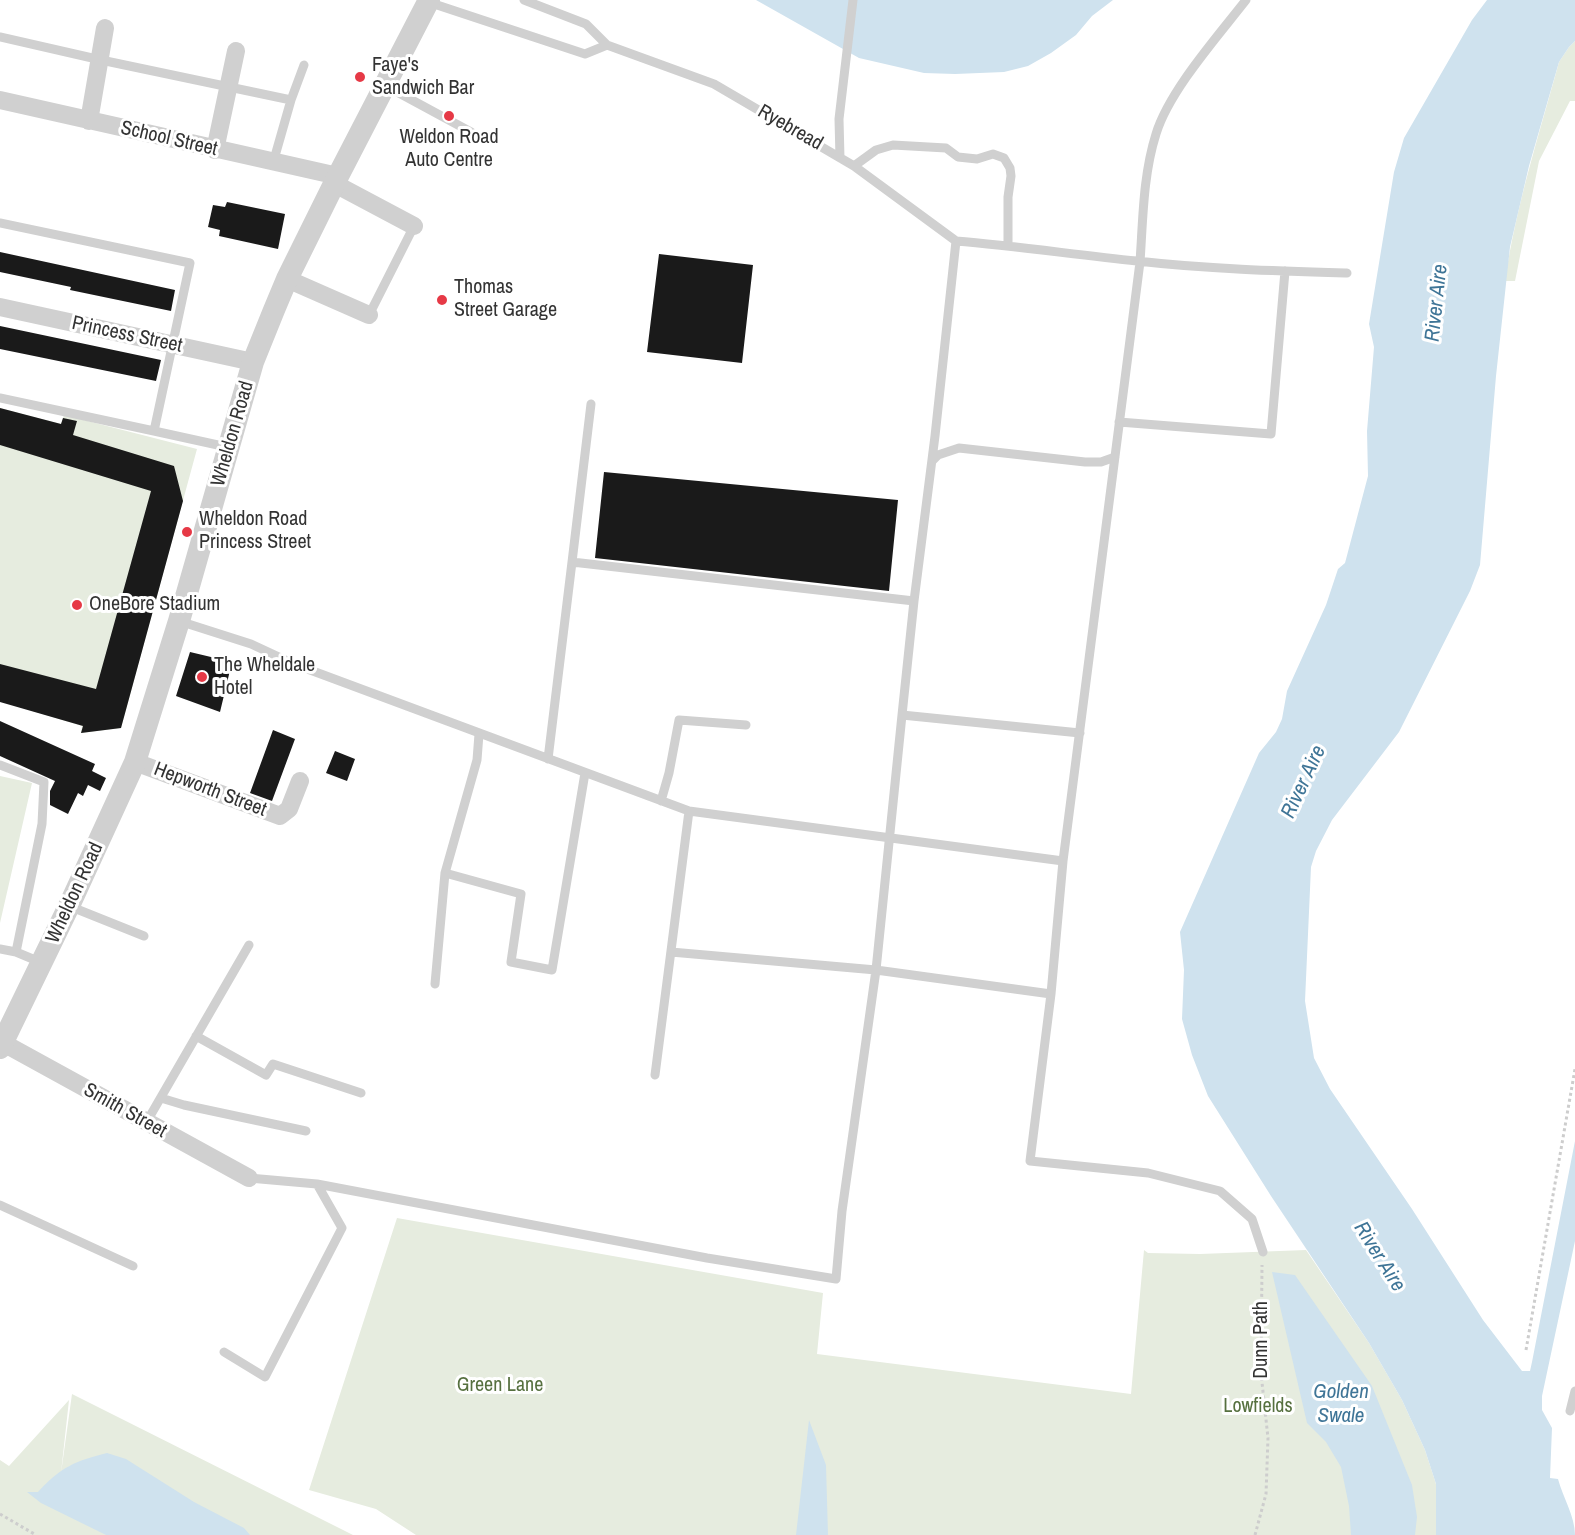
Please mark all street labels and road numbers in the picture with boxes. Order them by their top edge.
street label: Ryebread [753,100,827,156]
street label: School Street [118,116,220,162]
street label: Princess Street [70,312,184,358]
street label: Wheldon Road [207,379,259,489]
street label: Hepworth Street [150,758,270,822]
street label: Wheldon Road [41,839,109,947]
street label: Smith Street [79,1078,171,1144]
street label: Dunn Path [1250,1301,1274,1379]

